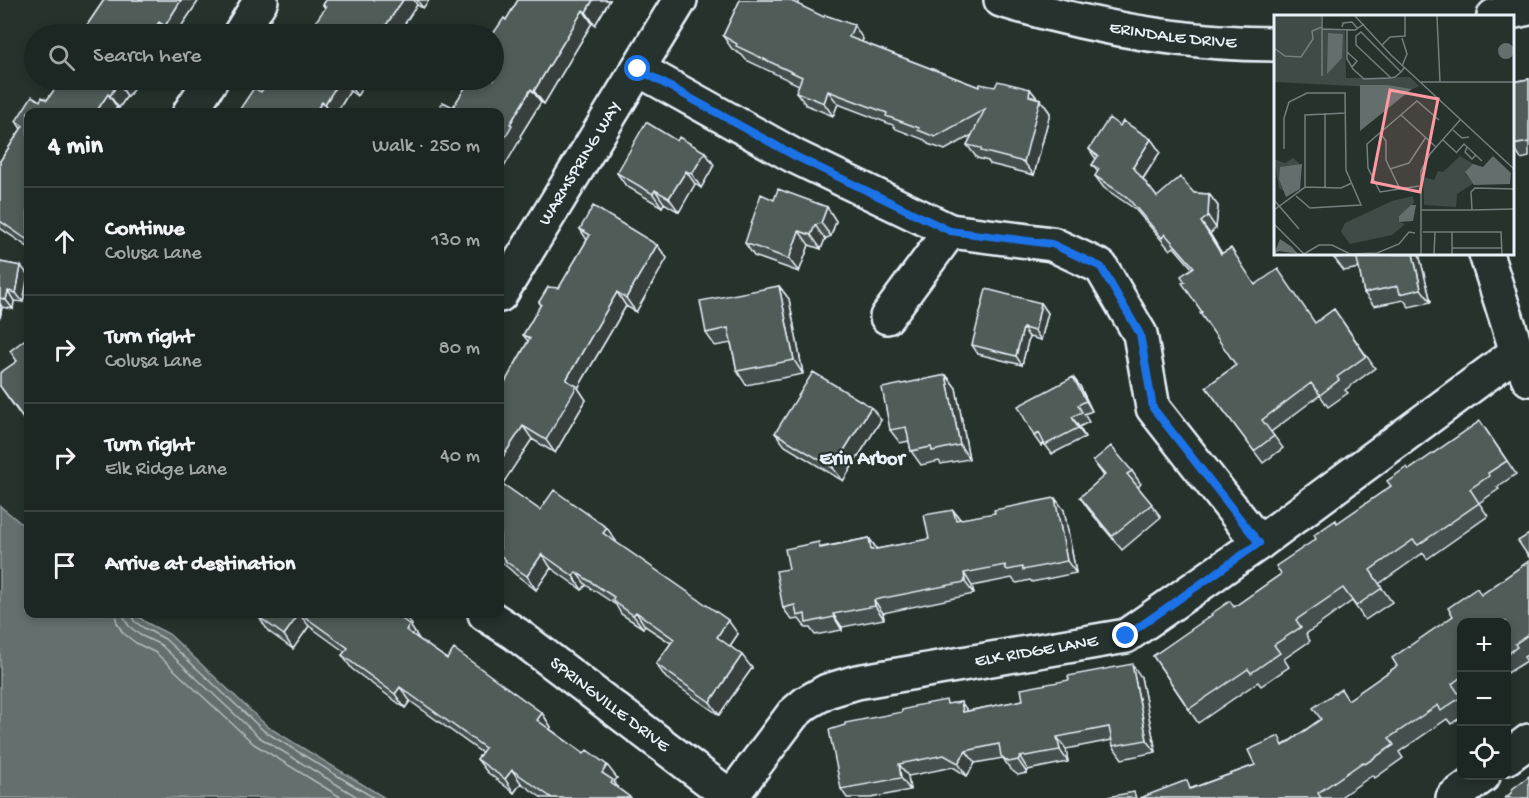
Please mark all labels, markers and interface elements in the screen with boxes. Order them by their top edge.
inset map [1274,15,1514,255]
street label: ERINDALE DRIVE [1108,17,1238,54]
search box [24,24,504,90]
icon: search [45,41,78,74]
text: Search here [93,44,201,70]
route start [624,55,650,81]
street label: WARMSPRING WAY [534,98,626,229]
text: 4 min [48,132,103,163]
text: Walk · 250 m [372,136,480,159]
text: Continue [105,217,185,243]
icon: ahead [48,225,81,258]
text: 130 m [431,230,480,253]
text: Colusa Lane [105,243,201,266]
text: Turn right [105,325,193,351]
icon: right [48,333,81,366]
text: 80 m [439,338,480,361]
text: Colusa Lane [105,351,201,374]
text: Turn right [105,433,193,459]
icon: right [48,441,81,474]
text: 40 m [440,446,480,469]
district label: Erin Arbor [819,449,906,472]
text: Elk Ridge Lane [105,459,227,482]
icon: arrive [48,549,81,582]
text: Arrive at destination [105,552,295,578]
map controls [1457,618,1511,780]
button: + [1457,618,1511,672]
route end [1112,622,1138,648]
street label: ELK RIDGE LANE [973,630,1100,672]
street label: SPRINGVILLE DRIVE [545,653,674,757]
button: − [1457,672,1511,726]
button: locate [1457,726,1511,780]

